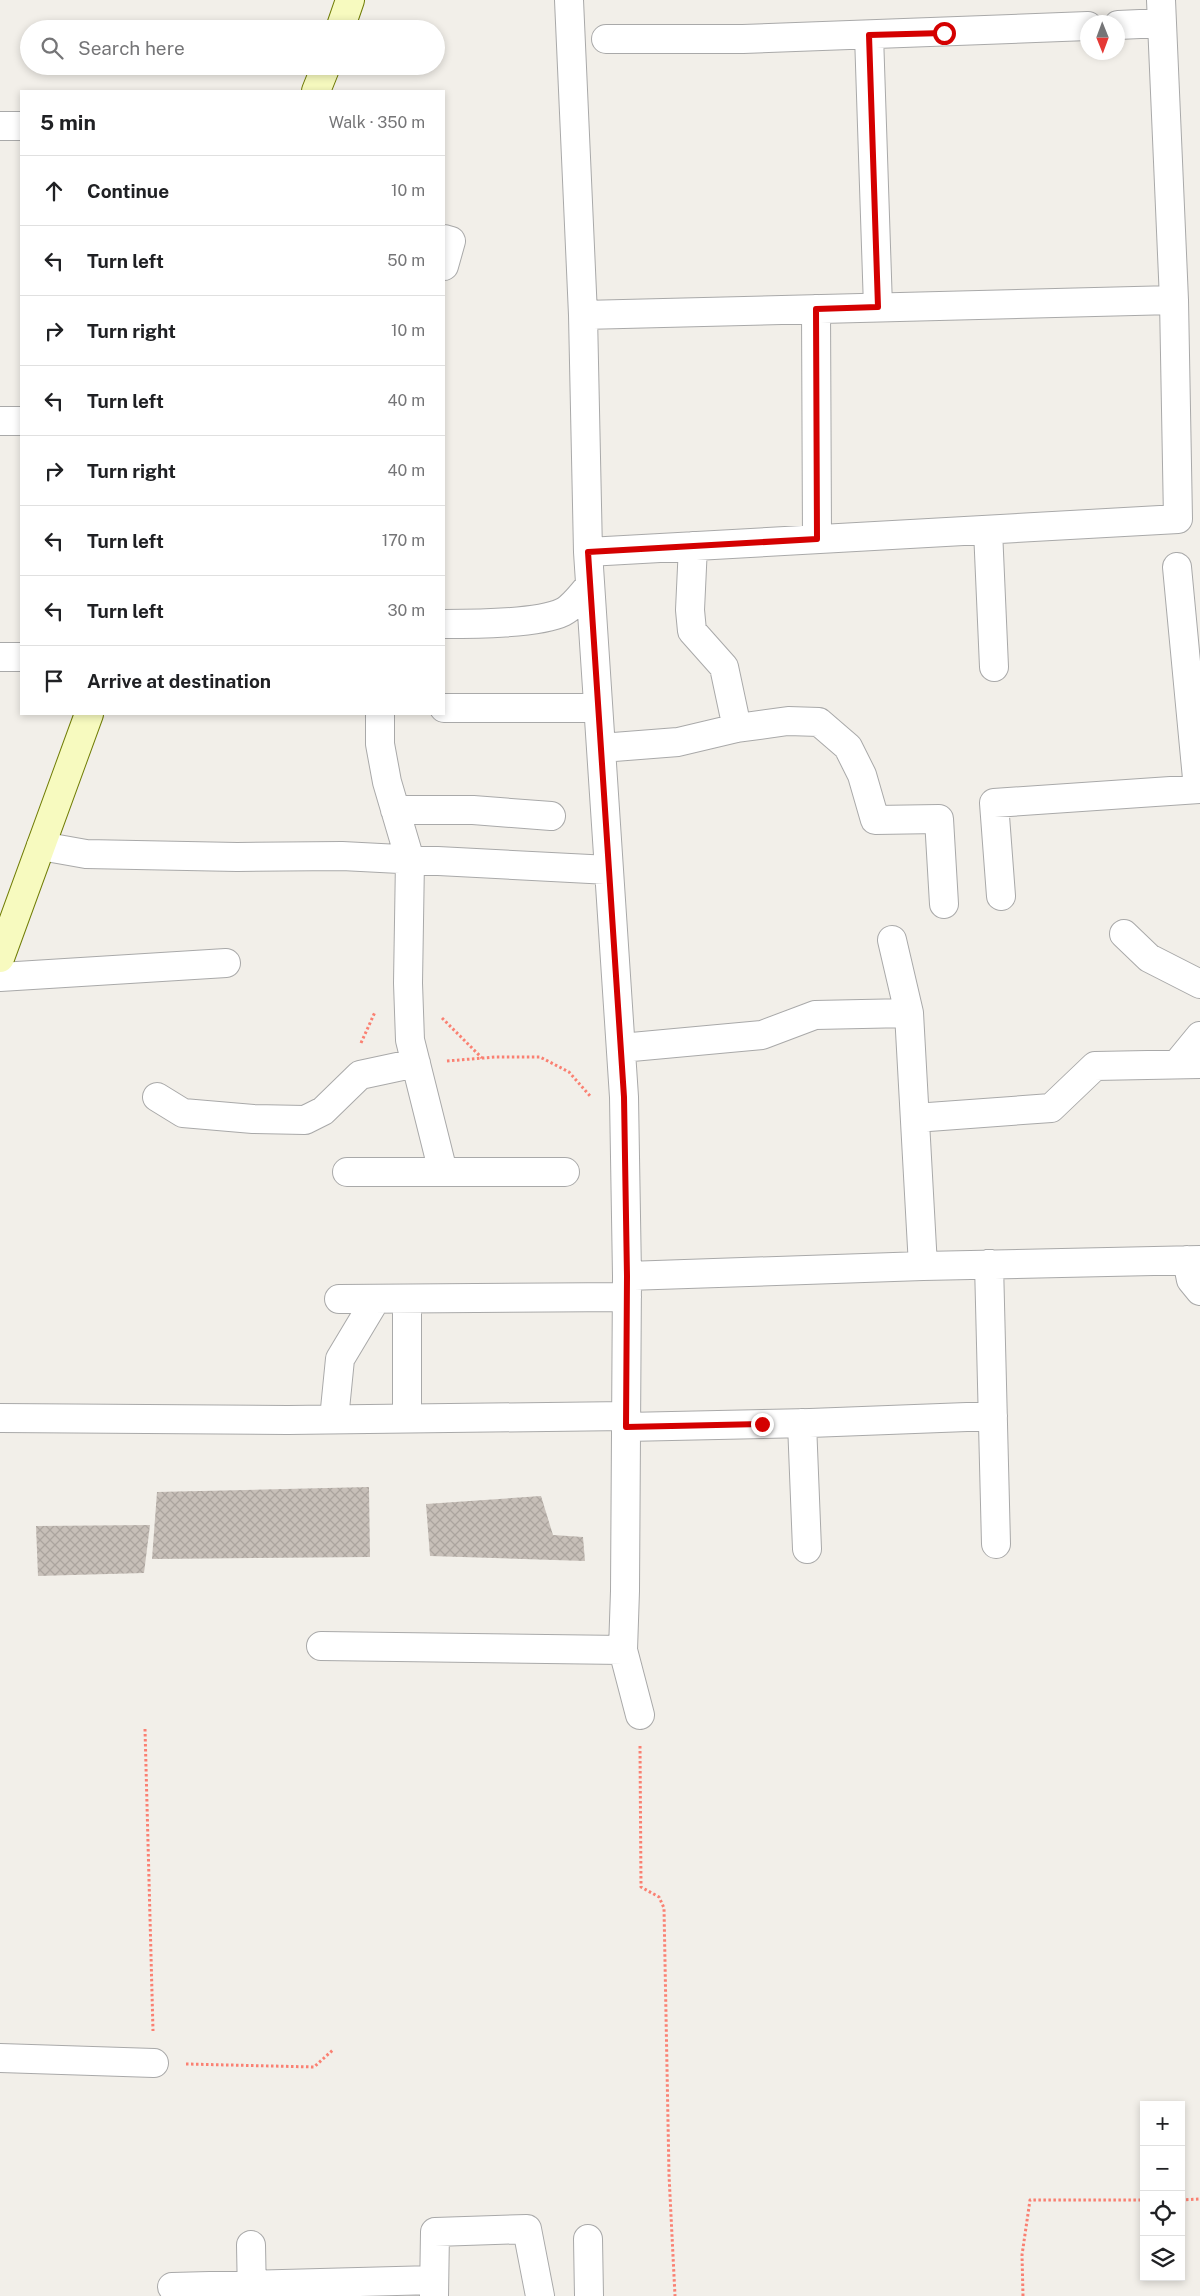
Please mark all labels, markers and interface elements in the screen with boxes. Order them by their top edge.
north arrow [1080,15,1125,60]
search box [20,20,445,75]
route start [933,22,956,45]
icon: search [38,34,66,62]
text: Search here [78,37,185,59]
text: 5 min [40,110,96,135]
text: Walk · 350 m [329,113,425,132]
icon: ahead [40,177,68,205]
text: Continue [87,180,169,202]
text: 10 m [391,181,425,200]
icon: left [40,247,68,275]
text: Turn left [87,250,164,272]
text: 50 m [387,251,425,270]
icon: right [40,317,68,345]
text: Turn right [87,320,176,342]
text: 10 m [391,321,425,340]
icon: left [40,387,68,415]
text: Turn left [87,390,164,412]
text: 40 m [387,391,425,410]
icon: right [40,457,68,485]
text: Turn right [87,460,176,482]
text: 40 m [387,461,425,480]
icon: left [40,527,68,555]
text: Turn left [87,530,164,552]
text: 170 m [382,531,425,550]
icon: left [40,597,68,625]
text: Turn left [87,600,164,622]
text: 30 m [388,601,425,620]
icon: arrive [40,667,68,695]
text: Arrive at destination [87,670,271,692]
route end [751,1413,774,1436]
map controls [1140,2101,1185,2281]
button: + [1140,2101,1185,2146]
button: − [1140,2146,1185,2191]
button: locate [1140,2191,1185,2236]
button: layers [1140,2236,1185,2281]

